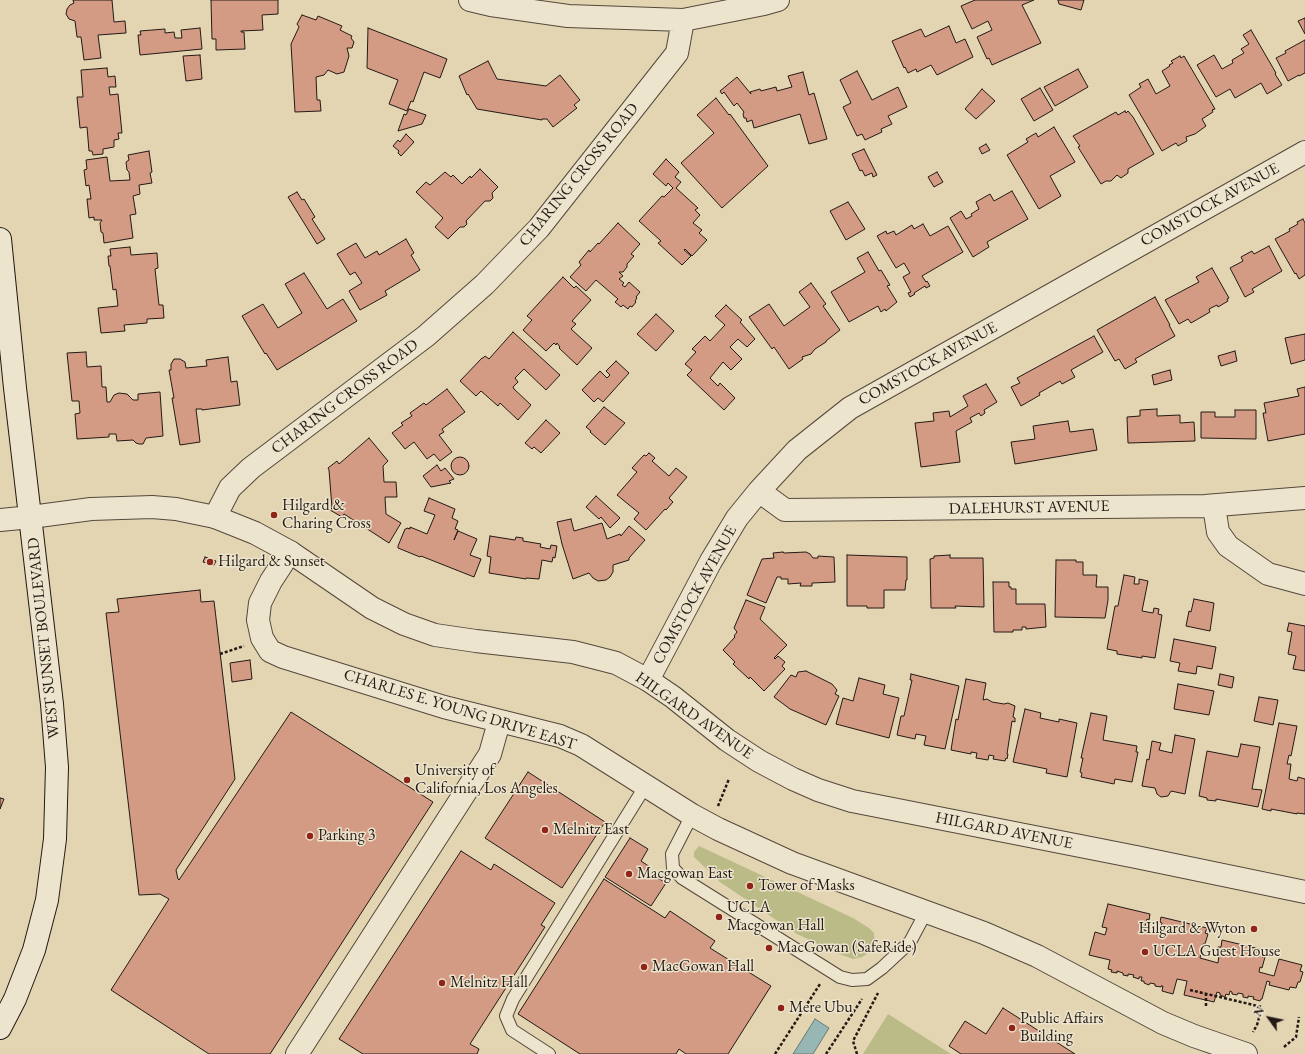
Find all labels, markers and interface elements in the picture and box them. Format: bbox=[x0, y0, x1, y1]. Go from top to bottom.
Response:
street label: CHARING CROSS ROAD bbox=[515, 99, 643, 251]
street label: COMSTOCK AVENUE bbox=[1137, 159, 1283, 251]
street label: COMSTOCK AVENUE bbox=[855, 318, 1001, 410]
street label: CHARING CROSS ROAD bbox=[268, 335, 422, 459]
place label: Hilgard & Charing Cross bbox=[282, 496, 371, 534]
street label: DALEHURST AVENUE bbox=[949, 497, 1109, 519]
marker: Hilgard & Charing Cross bbox=[269, 510, 279, 520]
street label: COMSTOCK AVENUE bbox=[649, 522, 741, 668]
street label: WEST SUNSET BOULEVARD bbox=[24, 536, 64, 740]
place label: Hilgard & Sunset bbox=[218, 552, 325, 572]
marker: Hilgard & Sunset bbox=[205, 557, 215, 567]
street label: CHARLES E. YOUNG DRIVE EAST bbox=[341, 665, 579, 755]
street label: HILGARD AVENUE bbox=[631, 668, 757, 764]
place label: University of California, Los Angeles bbox=[415, 761, 558, 799]
marker: University of California, Los Angeles bbox=[402, 775, 412, 785]
street label: HILGARD AVENUE bbox=[934, 808, 1074, 854]
place label: Melnitz East bbox=[553, 820, 629, 840]
marker: Melnitz East bbox=[540, 825, 550, 835]
place label: Parking 3 bbox=[318, 826, 375, 846]
marker: Parking 3 bbox=[305, 831, 315, 841]
place label: Macgowan East bbox=[637, 864, 733, 884]
marker: Macgowan East bbox=[624, 869, 634, 879]
place label: Tower of Masks bbox=[758, 876, 855, 896]
marker: Tower of Masks bbox=[745, 881, 755, 891]
place label: UCLA Macgowan Hall bbox=[727, 898, 824, 936]
marker: UCLA Macgowan Hall bbox=[714, 912, 724, 922]
place label: Hilgard & Wyton bbox=[1139, 919, 1246, 939]
marker: Hilgard & Wyton bbox=[1249, 924, 1259, 934]
place label: MacGowan (SafeRide) bbox=[777, 938, 917, 958]
place label: UCLA Guest House bbox=[1153, 942, 1280, 962]
marker: MacGowan (SafeRide) bbox=[764, 943, 774, 953]
marker: UCLA Guest House bbox=[1140, 947, 1150, 957]
place label: MacGowan Hall bbox=[652, 957, 754, 977]
marker: MacGowan Hall bbox=[639, 962, 649, 972]
place label: Melnitz Hall bbox=[450, 973, 528, 993]
marker: Melnitz Hall bbox=[437, 978, 447, 988]
place label: Mere Ubu bbox=[789, 998, 853, 1018]
north arrow bbox=[1249, 998, 1289, 1038]
marker: Mere Ubu bbox=[776, 1003, 786, 1013]
text: N bbox=[1251, 1004, 1267, 1019]
place label: Public Affairs Building bbox=[1020, 1009, 1103, 1047]
marker: Public Affairs Building bbox=[1007, 1023, 1017, 1033]

